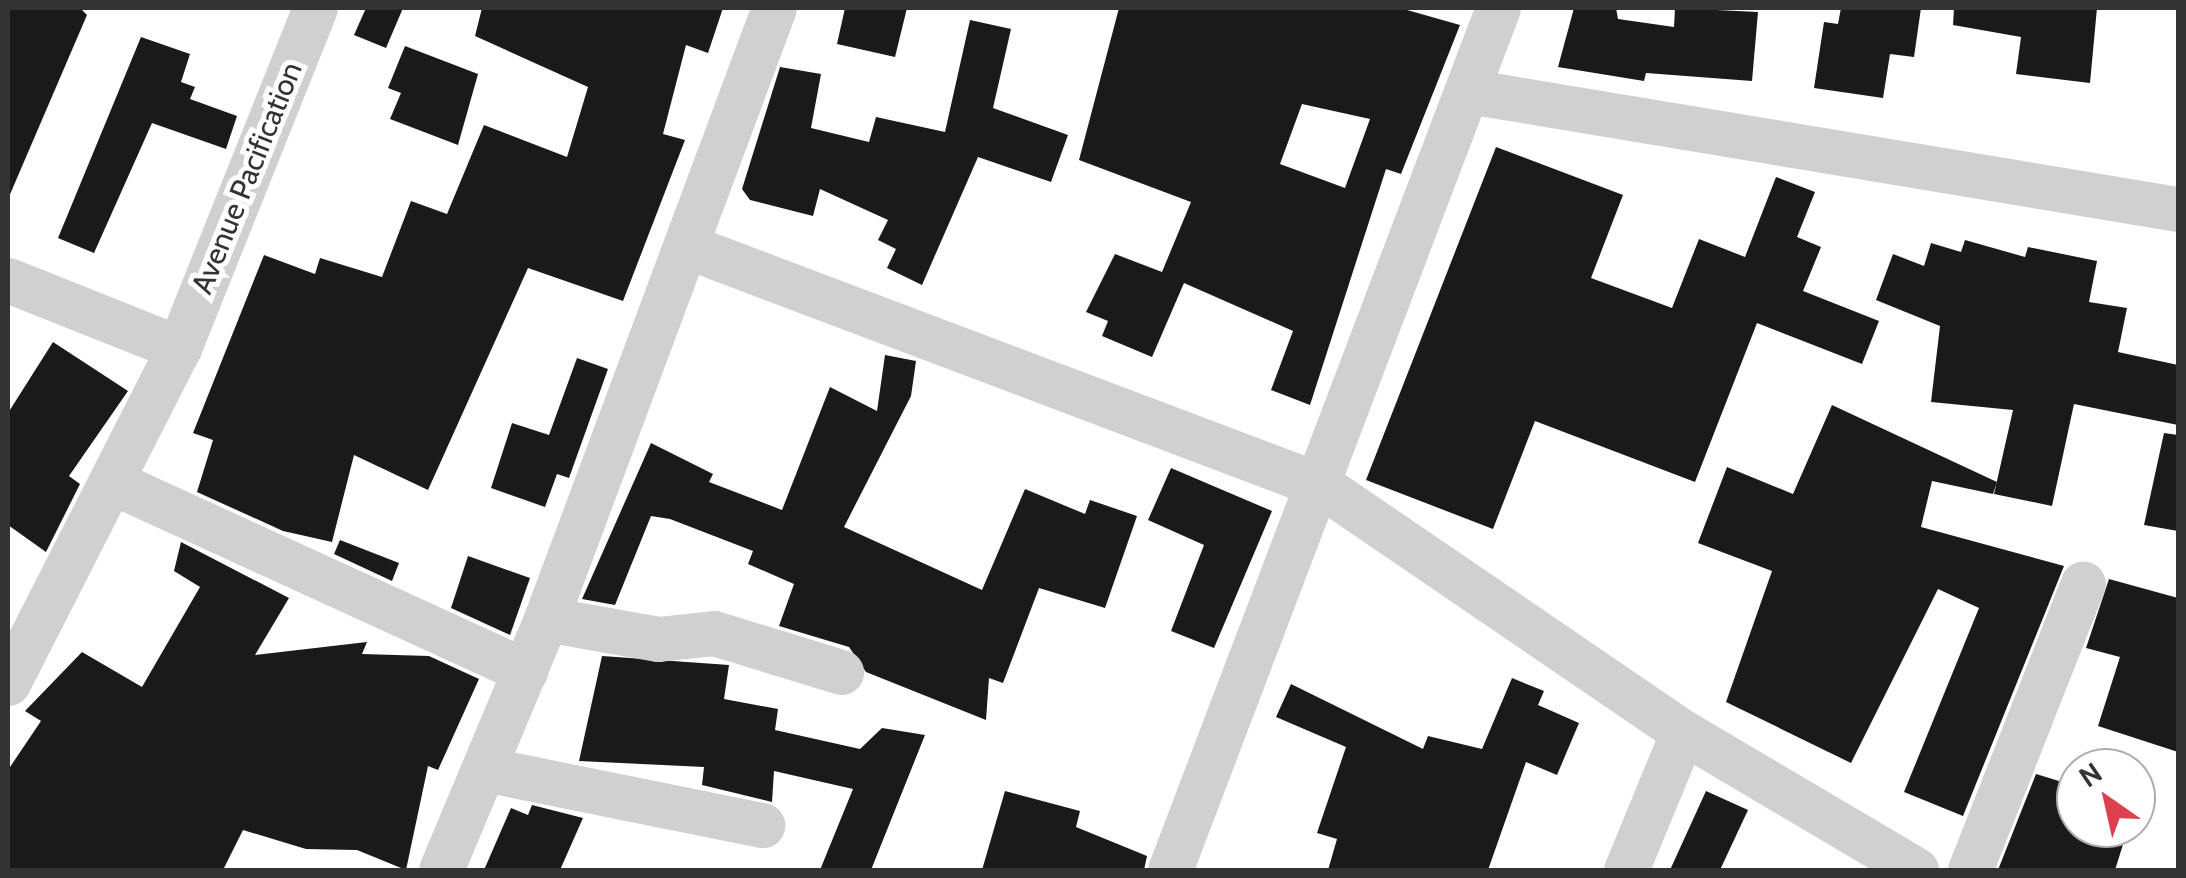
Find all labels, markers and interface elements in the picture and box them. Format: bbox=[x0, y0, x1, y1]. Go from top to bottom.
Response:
street label: Avenue Pacification bbox=[184, 57, 310, 299]
north arrow bbox=[2056, 748, 2156, 848]
text: N bbox=[2073, 755, 2108, 794]

